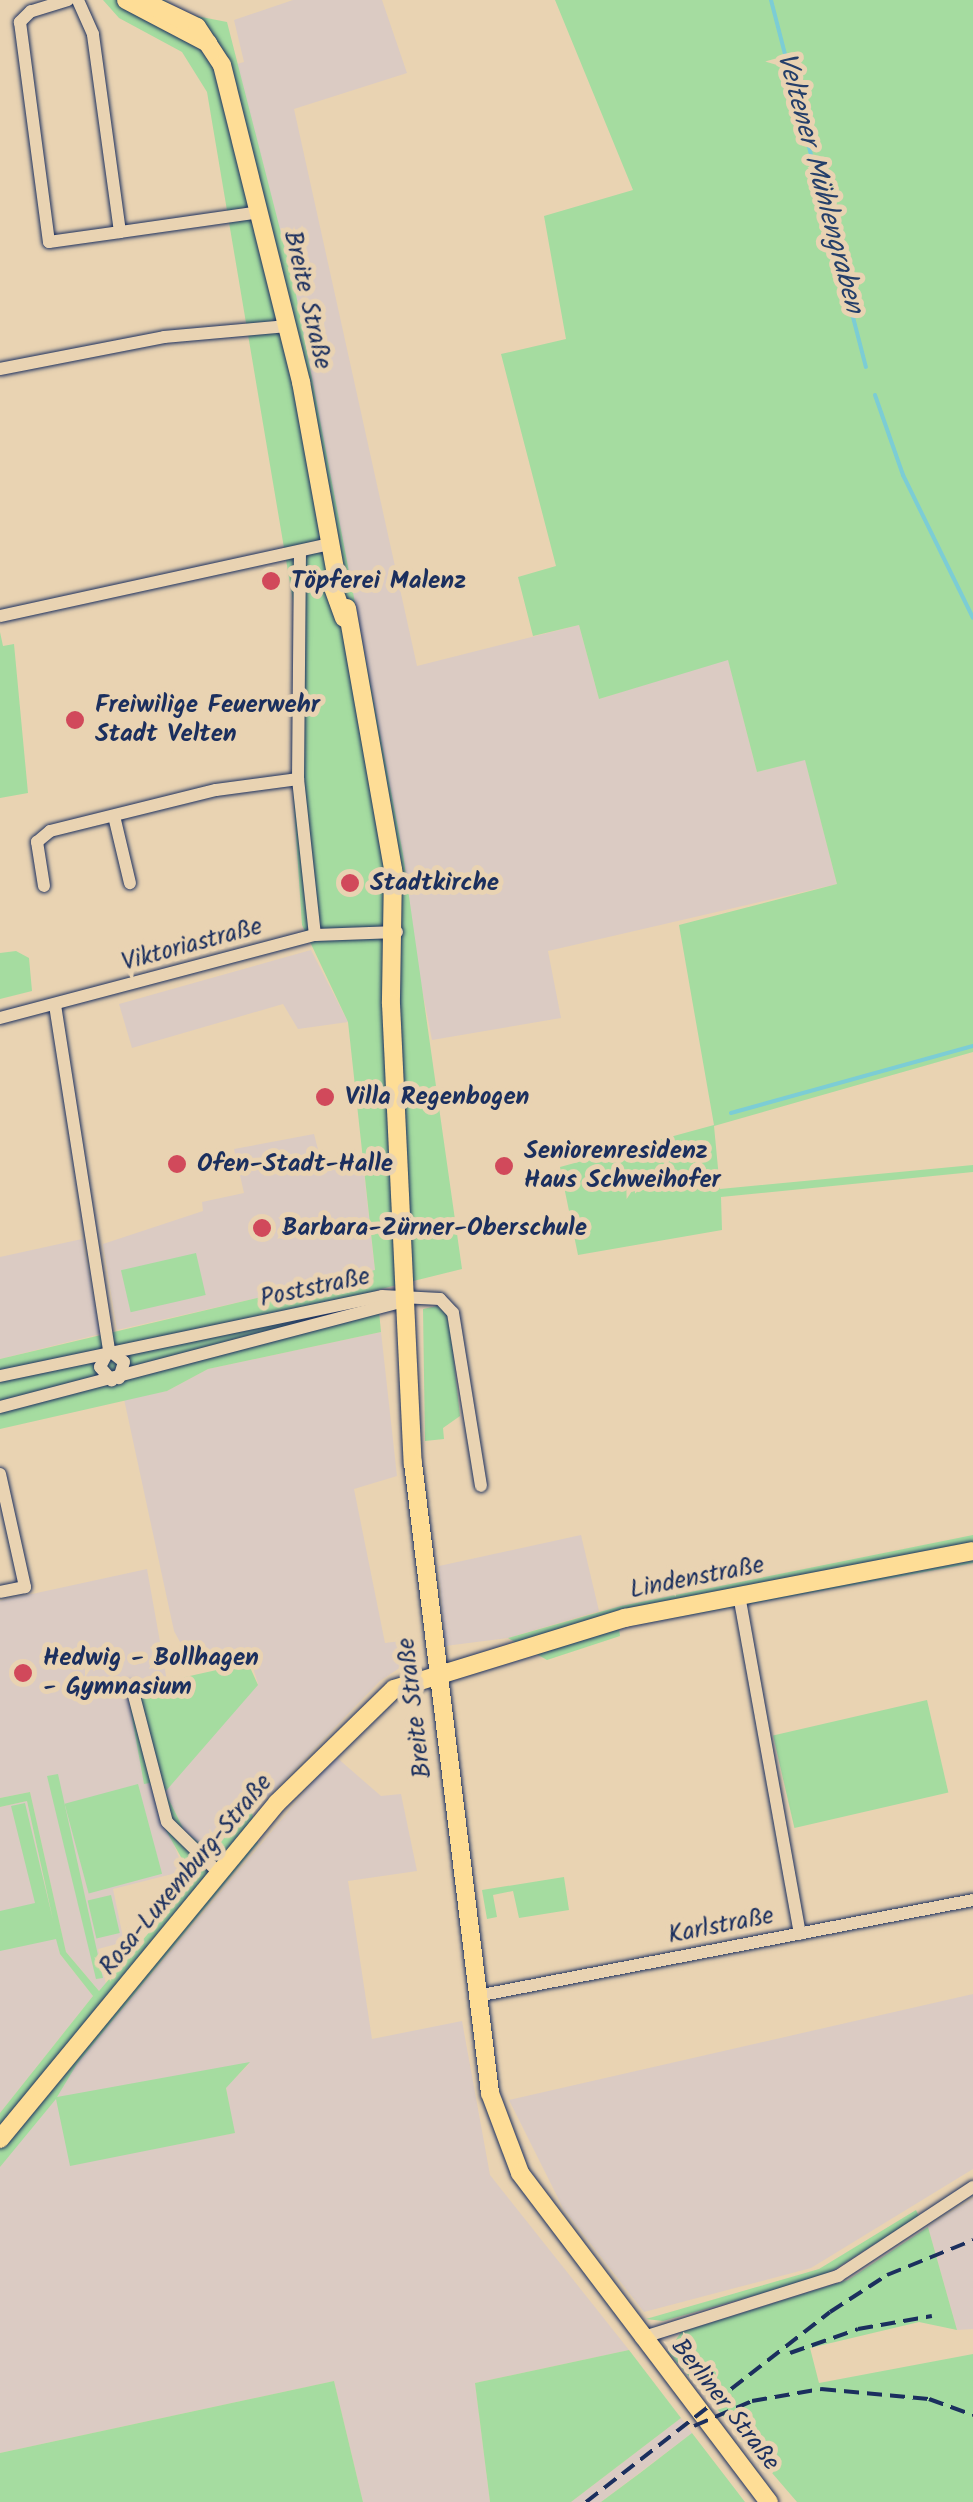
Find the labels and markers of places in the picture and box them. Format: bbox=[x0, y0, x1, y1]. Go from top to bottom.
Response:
place label: Töpferei Malenz bbox=[291, 566, 466, 596]
marker: Töpferei Malenz bbox=[260, 570, 282, 592]
place label: Freiwilige Feuerwehr Stadt Velten bbox=[95, 691, 320, 750]
marker: Freiwilige Feuerwehr Stadt Velten bbox=[64, 709, 86, 731]
place label: Stadtkirche bbox=[370, 868, 499, 898]
marker: Stadtkirche bbox=[339, 872, 361, 894]
place label: Villa Regenbogen bbox=[345, 1082, 529, 1112]
marker: Villa Regenbogen bbox=[314, 1086, 336, 1108]
place label: Seniorenresidenz Haus Schweihofer bbox=[524, 1137, 721, 1196]
place label: Ofen-Stadt-Halle bbox=[197, 1149, 393, 1179]
marker: Ofen-Stadt-Halle bbox=[166, 1153, 188, 1175]
marker: Seniorenresidenz Haus Schweihofer bbox=[493, 1155, 515, 1177]
place label: Barbara-Zürner-Oberschule bbox=[282, 1213, 587, 1243]
marker: Barbara-Zürner-Oberschule bbox=[251, 1217, 273, 1239]
place label: Hedwig - Bollhagen - Gymnasium bbox=[43, 1644, 259, 1703]
marker: Hedwig - Bollhagen - Gymnasium bbox=[12, 1662, 34, 1684]

